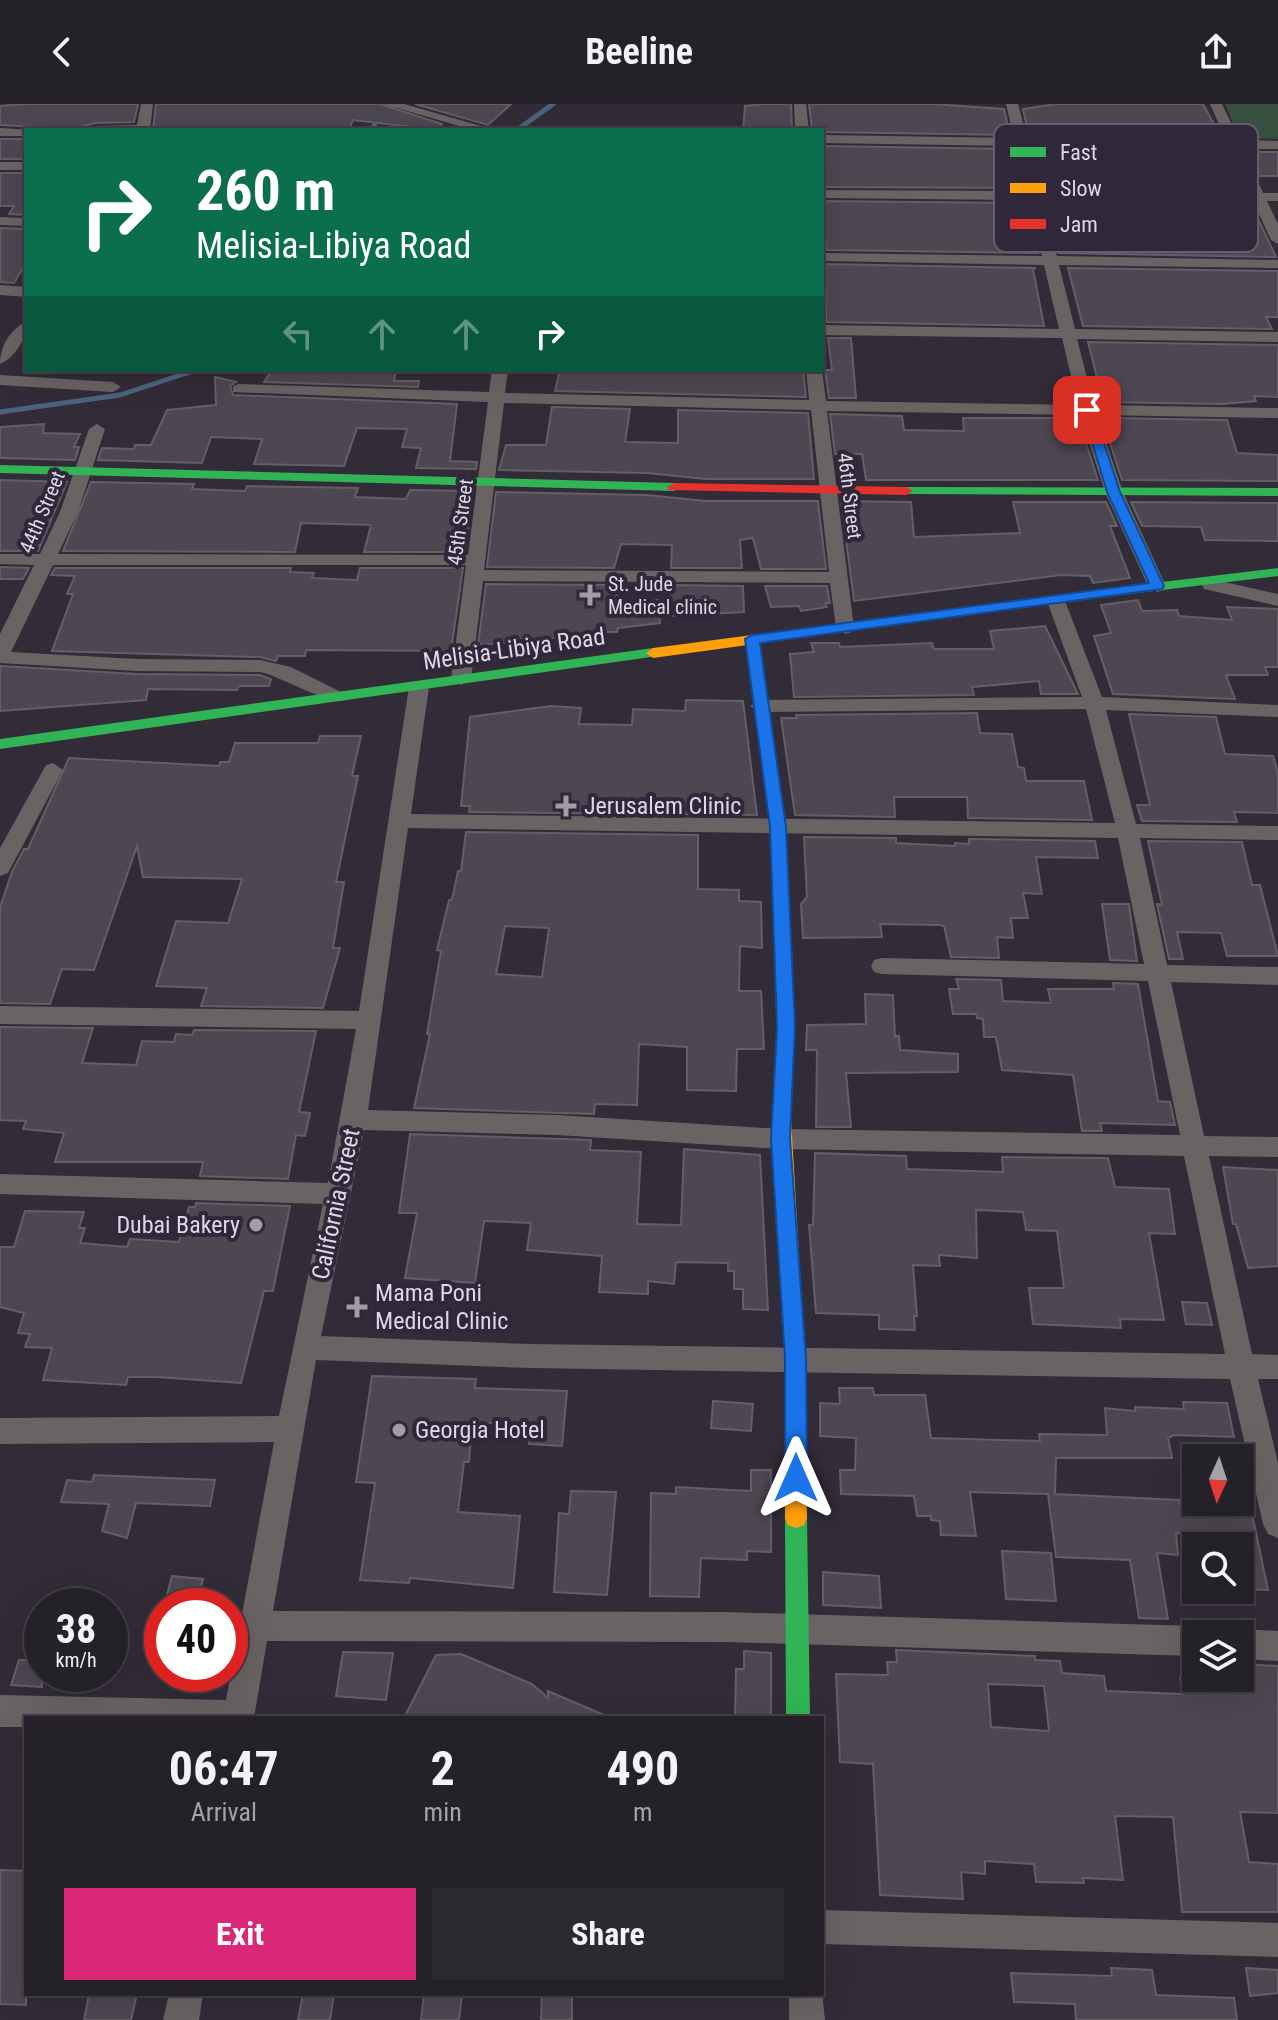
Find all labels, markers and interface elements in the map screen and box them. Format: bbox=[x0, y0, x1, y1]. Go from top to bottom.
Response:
icon: back bbox=[40, 30, 84, 74]
icon: share bbox=[1194, 30, 1238, 74]
text: Beeline bbox=[585, 31, 693, 73]
legend bbox=[994, 124, 1258, 252]
text: Fast bbox=[1060, 140, 1097, 165]
text: 260 m bbox=[196, 158, 335, 224]
icon: right bbox=[64, 160, 168, 264]
text: Slow bbox=[1060, 176, 1102, 201]
text: Jam bbox=[1060, 212, 1098, 237]
text: Melisia-Libiya Road bbox=[196, 225, 471, 267]
icon: left bbox=[276, 312, 320, 356]
icon: ahead bbox=[360, 312, 404, 356]
icon: ahead bbox=[444, 312, 488, 356]
icon: right bbox=[528, 312, 572, 356]
pin bbox=[1053, 376, 1121, 444]
icon: arrive bbox=[1065, 388, 1109, 432]
street label: 46th Street bbox=[833, 451, 867, 541]
street label: 44th Street bbox=[14, 467, 70, 557]
street label: 45th Street bbox=[442, 477, 478, 567]
place label: St. Jude Medical clinic bbox=[608, 572, 717, 619]
marker: St. Jude Medical clinic bbox=[579, 584, 601, 606]
street label: Melisia-Libiya Road bbox=[421, 622, 607, 676]
place label: Jerusalem Clinic bbox=[584, 792, 741, 820]
marker: Jerusalem Clinic bbox=[555, 795, 577, 817]
street label: California Street bbox=[306, 1126, 366, 1282]
place label: Dubai Bakery bbox=[116, 1211, 240, 1239]
marker: Dubai Bakery bbox=[247, 1216, 265, 1234]
place label: Mama Poni Medical Clinic bbox=[375, 1279, 508, 1335]
marker: Mama Poni Medical Clinic bbox=[346, 1296, 368, 1318]
place label: Georgia Hotel bbox=[415, 1416, 545, 1444]
marker: Georgia Hotel bbox=[390, 1421, 408, 1439]
position arrow bbox=[754, 1436, 838, 1520]
north arrow bbox=[1182, 1444, 1254, 1516]
map controls bbox=[1182, 1444, 1254, 1692]
button: search bbox=[1182, 1532, 1254, 1604]
speed limit sign: 40 bbox=[144, 1588, 248, 1692]
text: 38 bbox=[56, 1606, 96, 1653]
button: layers bbox=[1182, 1620, 1254, 1692]
text: km/h bbox=[55, 1648, 97, 1672]
text: 06:47 bbox=[169, 1740, 279, 1797]
text: 2 bbox=[431, 1740, 455, 1797]
text: 490 bbox=[606, 1740, 679, 1797]
text: Arrival bbox=[191, 1797, 257, 1827]
text: min bbox=[424, 1797, 462, 1827]
text: m bbox=[633, 1797, 653, 1827]
button: Exit bbox=[64, 1888, 416, 1980]
button: Share bbox=[432, 1888, 784, 1980]

